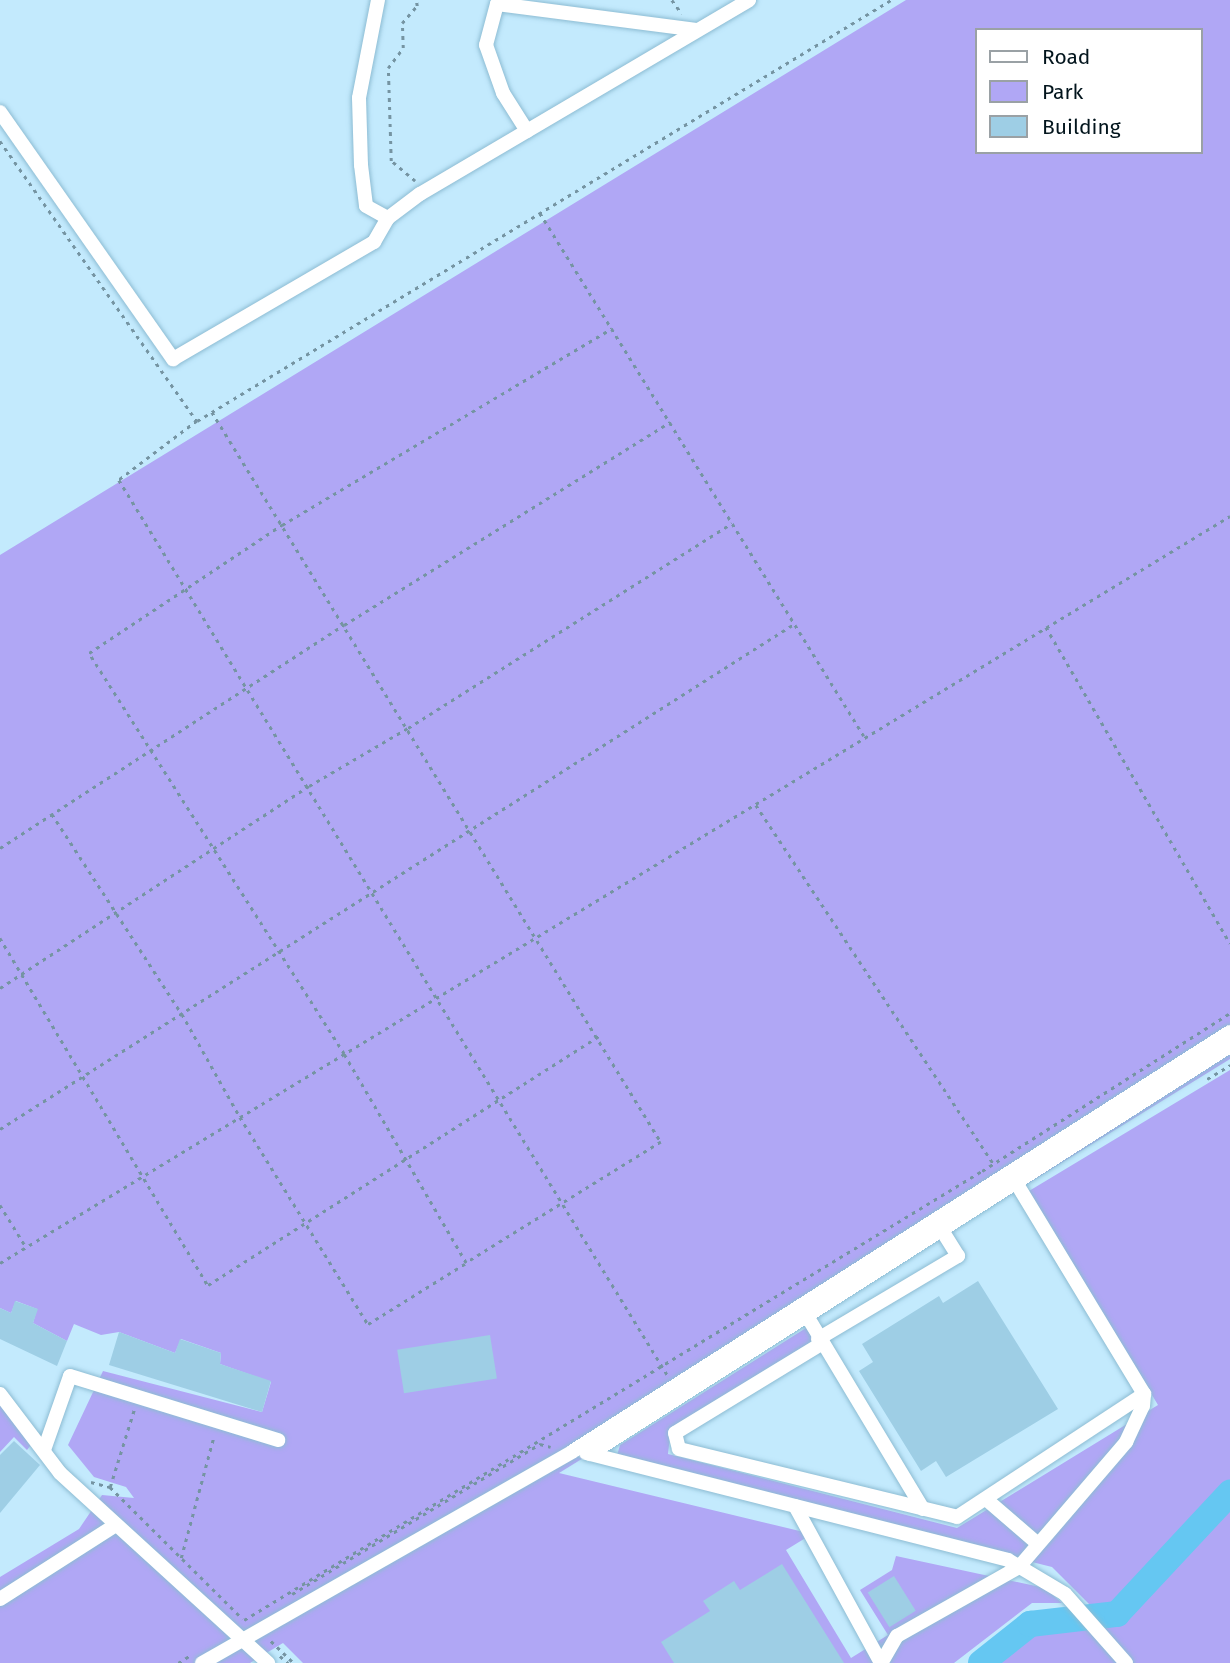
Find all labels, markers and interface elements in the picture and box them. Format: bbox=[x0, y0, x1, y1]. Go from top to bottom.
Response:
legend bbox=[974, 28, 1202, 154]
text: Road bbox=[1042, 44, 1090, 70]
text: Park bbox=[1042, 79, 1083, 105]
text: Building bbox=[1042, 114, 1121, 140]

